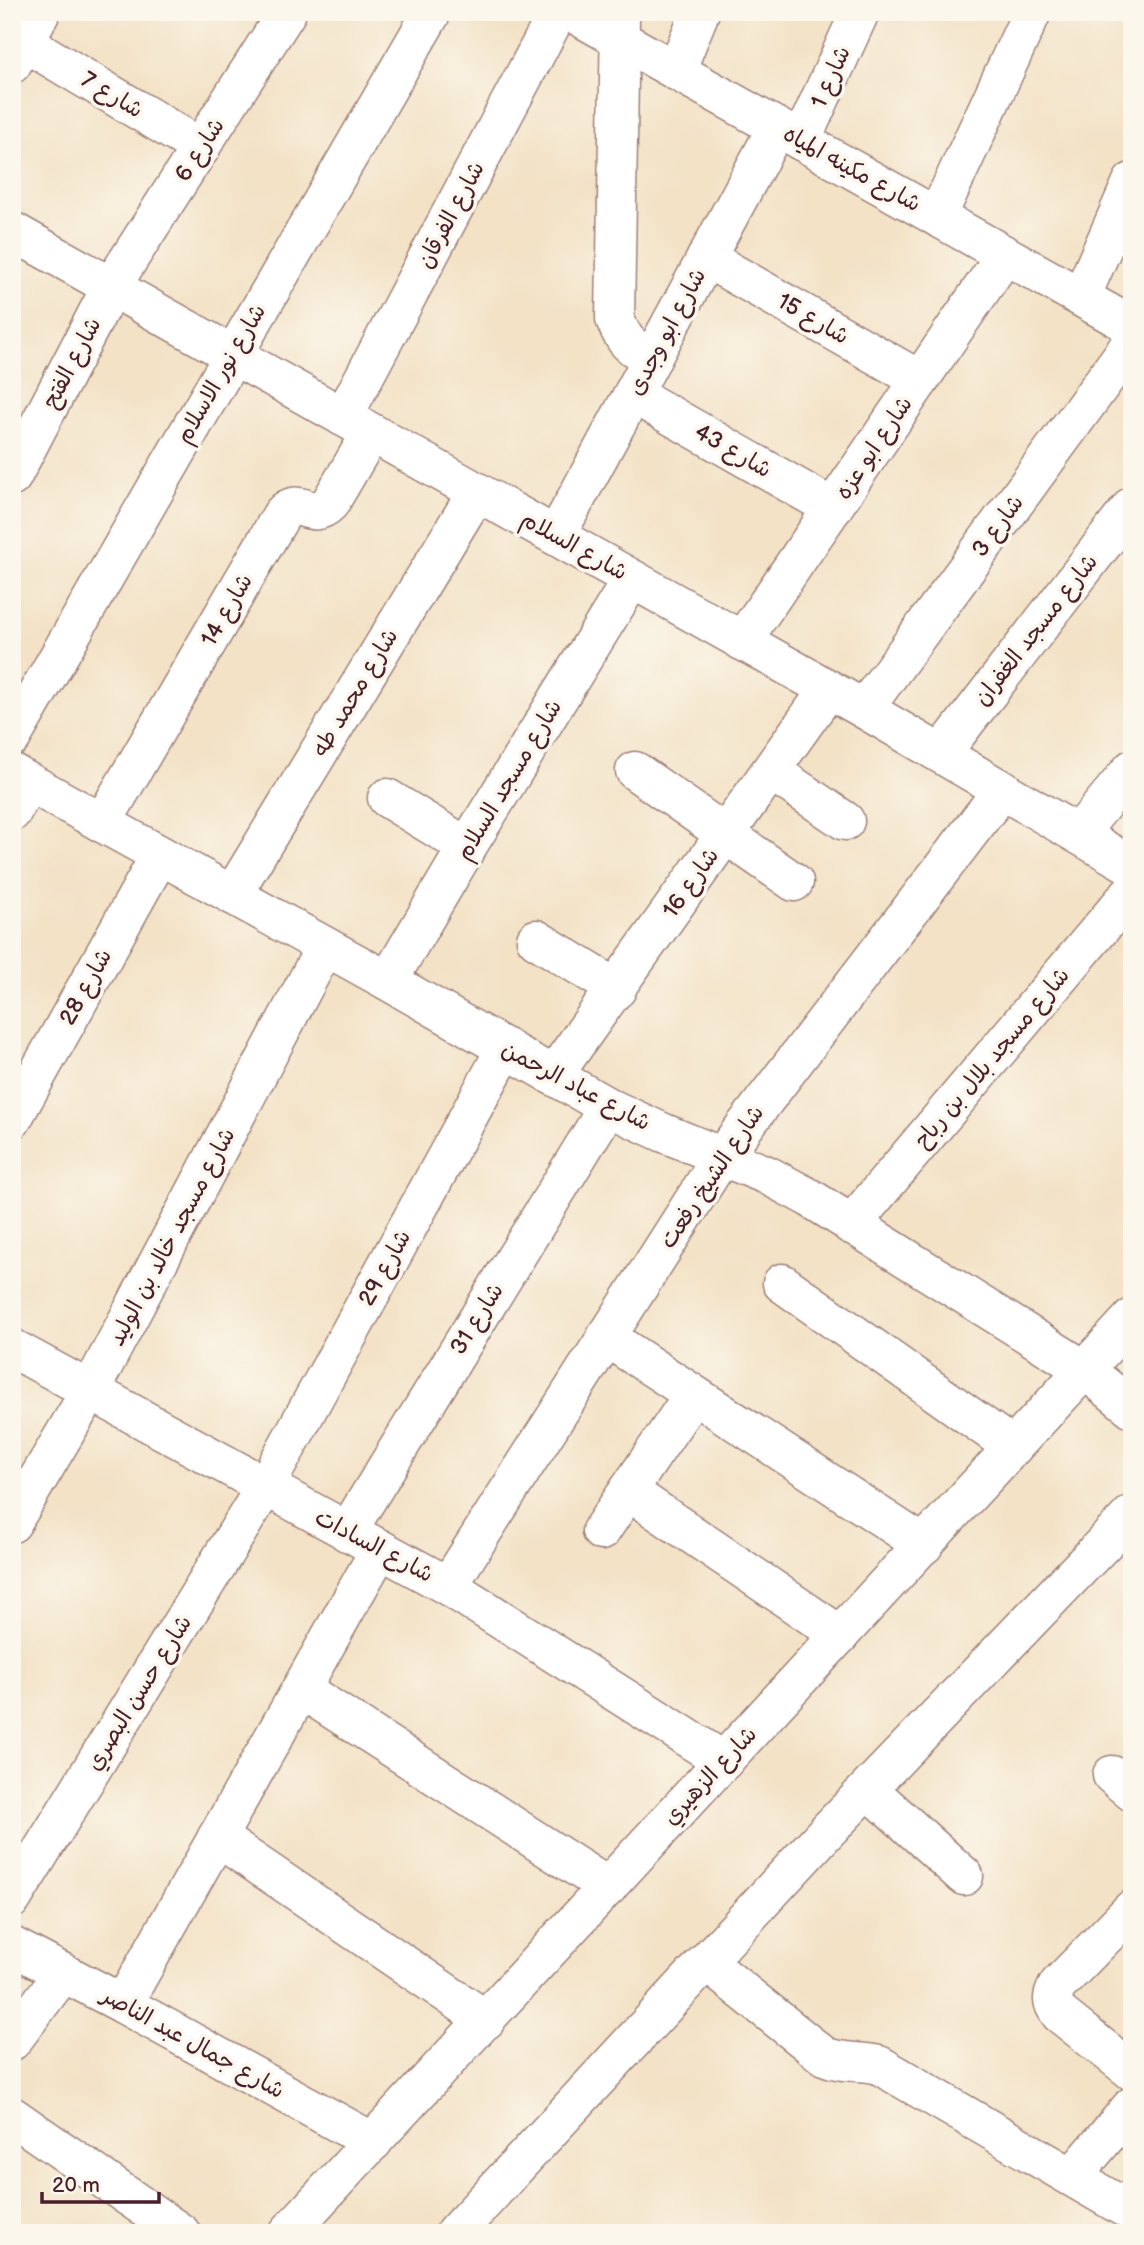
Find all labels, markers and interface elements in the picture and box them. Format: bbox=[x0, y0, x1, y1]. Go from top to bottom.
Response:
street label: شارع 1 bbox=[805, 42, 858, 113]
street label: شارع 7 bbox=[75, 66, 148, 125]
street label: شارع 6 bbox=[169, 113, 232, 188]
street label: شارع مكينه المياه bbox=[778, 120, 926, 219]
street label: شارع الفرقان bbox=[411, 157, 492, 274]
street label: شارع ابو وجدى bbox=[622, 264, 713, 401]
street label: شارع 15 bbox=[772, 287, 854, 352]
street label: شارع نور الاسلام bbox=[170, 299, 275, 450]
street label: شارع الفتح bbox=[36, 313, 109, 414]
street label: شارع ابو عزه bbox=[829, 391, 920, 506]
street label: شارع 43 bbox=[689, 418, 776, 485]
street label: شارع 3 bbox=[966, 489, 1031, 563]
street label: شارع السلام bbox=[514, 505, 632, 589]
street label: شارع مسجد الغفران bbox=[968, 549, 1105, 712]
street label: شارع 14 bbox=[195, 569, 260, 652]
street label: شارع محمد طه bbox=[306, 624, 405, 763]
street label: شارع مسجد السلام bbox=[450, 694, 571, 867]
street label: شارع 16 bbox=[657, 843, 726, 924]
street label: شارع 28 bbox=[54, 944, 119, 1031]
street label: شارع مسجد بلال بن رباح bbox=[908, 962, 1077, 1155]
street label: شارع عباد الرحمن bbox=[496, 1035, 655, 1138]
street label: شارع الشيخ رفعت bbox=[654, 1100, 771, 1254]
street label: شارع مسجد خالد بن الوليد bbox=[103, 1123, 242, 1351]
street label: شارع 29 bbox=[353, 1225, 418, 1312]
street label: شارع 31 bbox=[444, 1278, 511, 1360]
street label: شارع السادات bbox=[310, 1503, 438, 1590]
street label: شارع حسن البصري bbox=[80, 1610, 200, 1777]
street label: شارع الزهيري bbox=[657, 1721, 764, 1833]
street label: شارع جمال عبد الناصر bbox=[94, 1980, 289, 2106]
scale bar bbox=[42, 2161, 159, 2205]
text: 20 m bbox=[52, 2173, 100, 2198]

